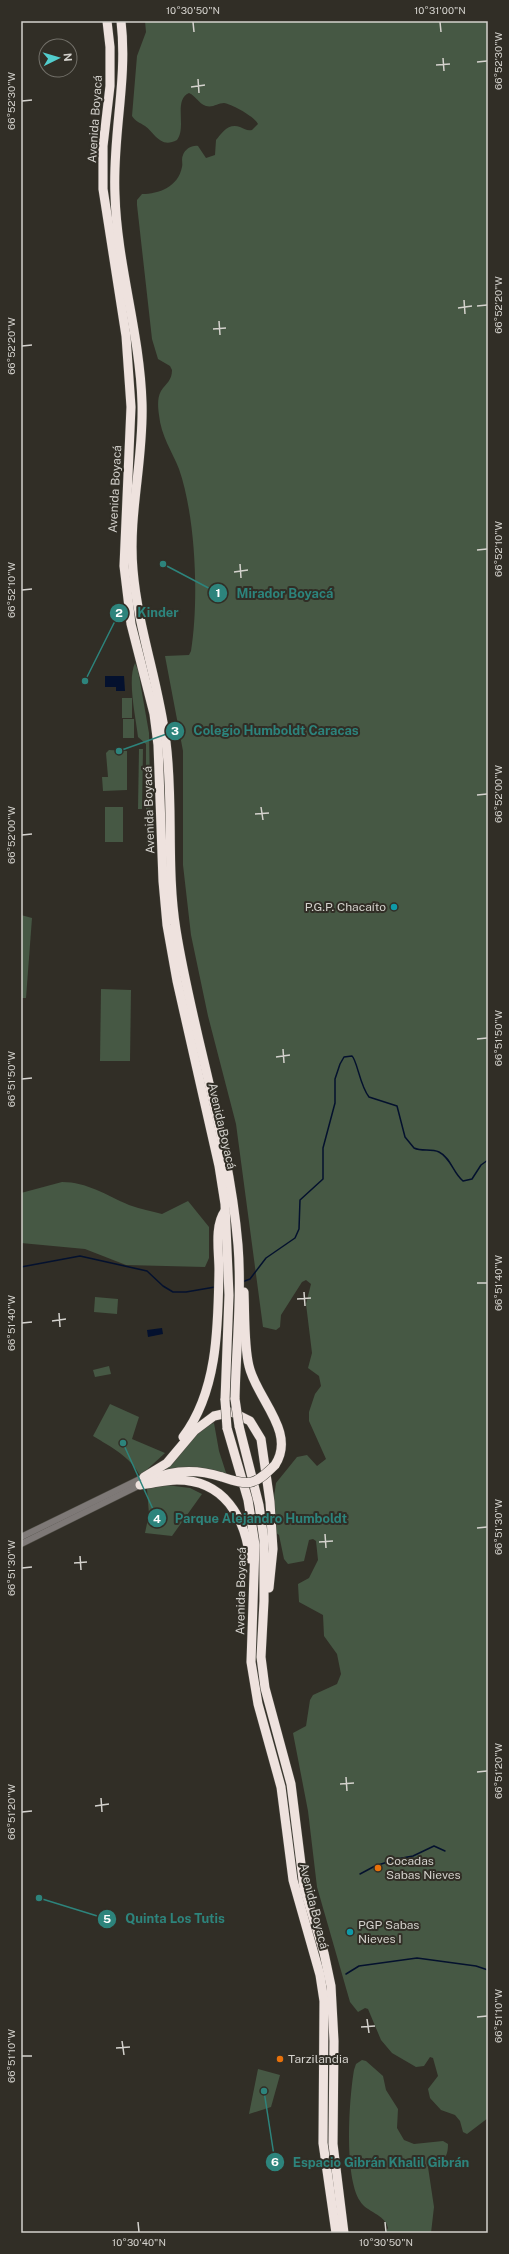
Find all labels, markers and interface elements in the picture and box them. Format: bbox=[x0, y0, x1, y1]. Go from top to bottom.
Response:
text: 10°30'50"N bbox=[166, 4, 220, 16]
text: 10°31'00"N bbox=[414, 4, 466, 16]
text: 66°52'30"W bbox=[492, 32, 504, 90]
north arrow bbox=[38, 38, 78, 78]
text: N bbox=[62, 52, 74, 62]
text: 66°52'30"W bbox=[5, 72, 17, 130]
street label: Avenida Boyacá bbox=[85, 75, 105, 163]
text: 66°52'20"W bbox=[492, 276, 504, 334]
text: 66°52'20"W bbox=[5, 317, 17, 375]
street label: Avenida Boyacá bbox=[106, 445, 124, 533]
text: 66°52'10"W bbox=[492, 521, 504, 577]
text: 66°52'10"W bbox=[5, 562, 17, 618]
callout: Mirador Boyacá bbox=[208, 580, 341, 605]
text: 1 bbox=[215, 586, 221, 600]
text: Mirador Boyacá bbox=[237, 586, 333, 601]
callout: Kinder bbox=[109, 600, 186, 625]
text: Kinder bbox=[137, 605, 179, 620]
text: 2 bbox=[115, 606, 123, 620]
callout: Colegio Humboldt Caracas bbox=[165, 718, 367, 743]
text: Colegio Humboldt Caracas bbox=[193, 723, 359, 738]
text: 3 bbox=[171, 724, 179, 738]
text: 66°52'00"W bbox=[492, 765, 504, 823]
street label: Avenida Boyacá bbox=[140, 766, 158, 854]
text: 66°52'00"W bbox=[5, 806, 17, 864]
place label: P.G.P. Chacaíto bbox=[305, 900, 386, 914]
marker: P.G.P. Chacaíto bbox=[389, 902, 399, 912]
text: 66°51'50"W bbox=[492, 1009, 504, 1066]
text: 66°51'50"W bbox=[5, 1050, 17, 1107]
street label: Avenida Boyacá bbox=[205, 1082, 239, 1170]
text: 66°51'40"W bbox=[492, 1254, 504, 1311]
text: 66°51'40"W bbox=[5, 1294, 17, 1351]
text: 66°51'30"W bbox=[492, 1498, 504, 1555]
callout: Parque Alejandro Humboldt bbox=[147, 1506, 355, 1531]
text: Parque Alejandro Humboldt bbox=[175, 1511, 347, 1526]
text: 4 bbox=[153, 1512, 161, 1526]
text: 66°51'30"W bbox=[5, 1539, 17, 1596]
street label: Avenida Boyacá bbox=[233, 1547, 249, 1635]
text: 66°51'20"W bbox=[492, 1743, 504, 1799]
text: 66°51'20"W bbox=[5, 1784, 17, 1840]
place label: Cocadas Sabas Nieves bbox=[386, 1854, 461, 1882]
street label: Avenida Boyacá bbox=[297, 1862, 331, 1950]
marker: Cocadas Sabas Nieves bbox=[373, 1863, 383, 1873]
callout: Quinta Los Tutis bbox=[97, 1906, 233, 1931]
text: Quinta Los Tutis bbox=[125, 1911, 225, 1926]
text: 5 bbox=[103, 1912, 111, 1926]
place label: PGP Sabas Nieves I bbox=[358, 1918, 419, 1946]
marker: PGP Sabas Nieves I bbox=[345, 1927, 355, 1937]
text: 66°51'10"W bbox=[492, 1989, 504, 2043]
text: 66°51'10"W bbox=[5, 2029, 17, 2083]
place label: Tarzilandia bbox=[288, 2052, 349, 2066]
marker: Tarzilandia bbox=[275, 2054, 285, 2064]
callout: Espacio Gibrán Khalil Gibrán bbox=[265, 2150, 477, 2175]
text: 6 bbox=[271, 2155, 279, 2169]
text: Espacio Gibrán Khalil Gibrán bbox=[293, 2155, 469, 2170]
text: 10°30'40"N bbox=[112, 2236, 166, 2248]
text: 10°30'50"N bbox=[359, 2236, 413, 2248]

